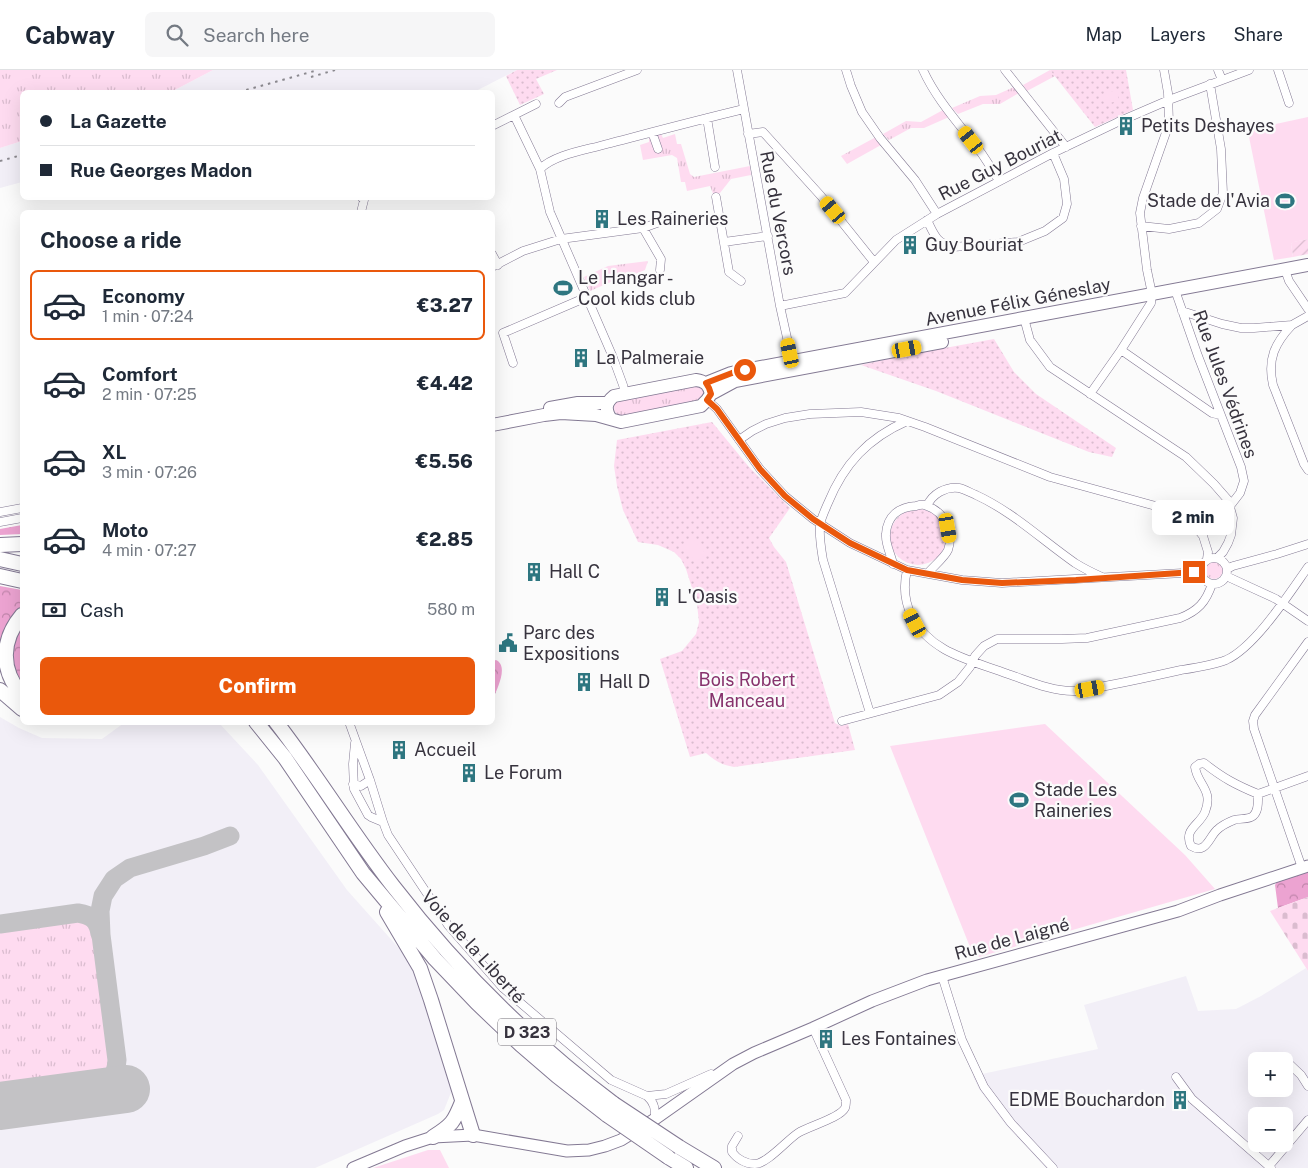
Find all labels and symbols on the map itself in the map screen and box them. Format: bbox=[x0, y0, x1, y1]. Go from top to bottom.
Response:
building icon: Petits Deshayes bbox=[1115, 115, 1137, 137]
place label: Petits Deshayes bbox=[1141, 115, 1274, 136]
street label: Rue Guy Bouriat bbox=[935, 124, 1065, 205]
car bbox=[955, 124, 986, 156]
street label: Rue du Vercors bbox=[756, 149, 801, 277]
place label: Stade de l'Avia bbox=[1147, 190, 1270, 211]
sports icon: Stade de l'Avia bbox=[1274, 190, 1296, 212]
car bbox=[817, 194, 848, 226]
building icon: Les Raineries bbox=[591, 208, 613, 230]
place label: Les Raineries bbox=[617, 208, 728, 229]
building icon: Guy Bouriat bbox=[899, 234, 921, 256]
place label: Guy Bouriat bbox=[925, 234, 1024, 255]
place label: Le Hangar - Cool kids club bbox=[578, 267, 695, 309]
street label: Avenue Félix Géneslay bbox=[923, 273, 1113, 330]
sports icon: Le Hangar - Cool kids club bbox=[552, 277, 574, 299]
street label: Rue Jules Védrines bbox=[1189, 307, 1262, 461]
car bbox=[779, 337, 800, 369]
car bbox=[890, 339, 923, 359]
building icon: La Palmeraie bbox=[570, 347, 592, 369]
place label: La Palmeraie bbox=[596, 347, 704, 368]
route start bbox=[734, 359, 756, 381]
callout: 2 min bbox=[1153, 500, 1235, 534]
car bbox=[938, 512, 957, 544]
building icon: Hall C bbox=[523, 561, 545, 583]
place label: Hall C bbox=[549, 561, 600, 582]
route end bbox=[1183, 561, 1205, 583]
building icon: L'Oasis bbox=[651, 586, 673, 608]
place label: L'Oasis bbox=[677, 586, 737, 607]
car bbox=[901, 606, 928, 640]
place label: Parc des Expositions bbox=[523, 622, 620, 664]
public building icon: Parc des Expositions bbox=[497, 632, 519, 654]
park label: Bois Robert Manceau bbox=[699, 669, 795, 711]
building icon: Hall D bbox=[573, 671, 595, 693]
place label: Hall D bbox=[599, 671, 650, 692]
car bbox=[1073, 679, 1106, 699]
building icon: Accueil bbox=[388, 739, 410, 761]
place label: Accueil bbox=[414, 739, 477, 760]
building icon: Le Forum bbox=[458, 762, 480, 784]
place label: Le Forum bbox=[484, 762, 562, 783]
place label: Stade Les Raineries bbox=[1034, 779, 1117, 821]
sports icon: Stade Les Raineries bbox=[1008, 789, 1030, 811]
street label: Voie de la Liberté bbox=[417, 886, 530, 1007]
street label: Rue de Laigné bbox=[952, 913, 1072, 964]
road number: D 323 bbox=[498, 1019, 556, 1046]
building icon: Les Fontaines bbox=[815, 1028, 837, 1050]
place label: Les Fontaines bbox=[841, 1028, 956, 1049]
place label: EDME Bouchardon bbox=[1009, 1089, 1165, 1110]
building icon: EDME Bouchardon bbox=[1169, 1089, 1191, 1111]

